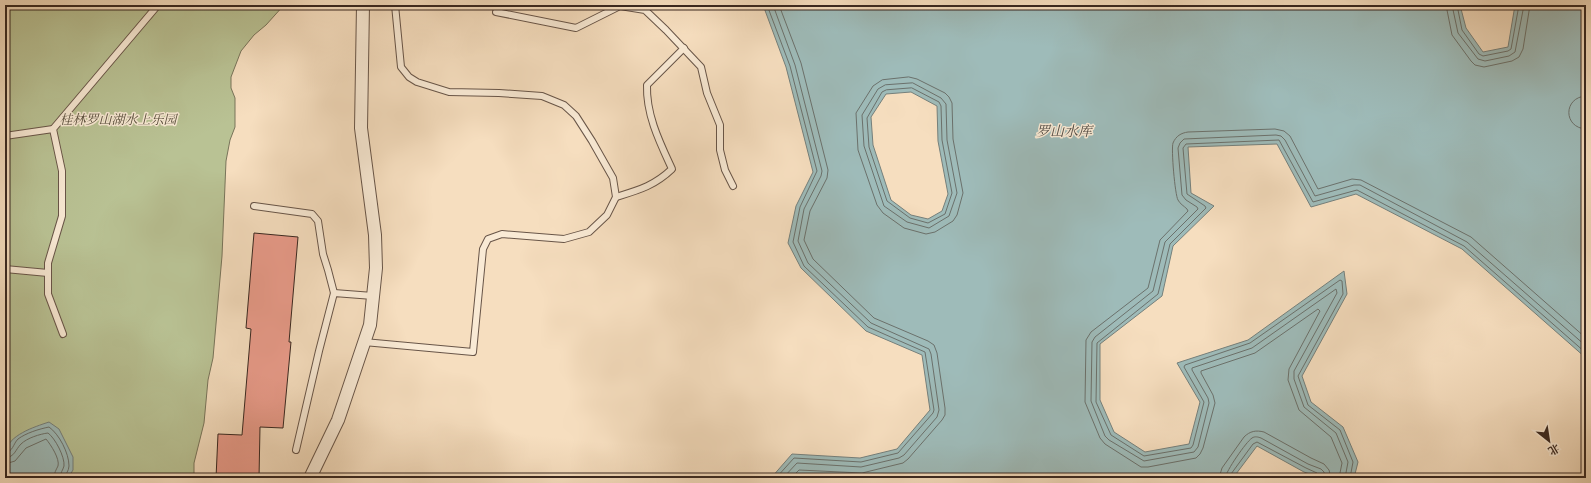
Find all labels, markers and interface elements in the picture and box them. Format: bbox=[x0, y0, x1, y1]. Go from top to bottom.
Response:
park label: 桂林罗山湖水上乐园 bbox=[59, 112, 178, 128]
water label: 罗山水库 bbox=[1036, 123, 1094, 140]
north arrow bbox=[1529, 421, 1569, 461]
text: 北 bbox=[1546, 441, 1562, 458]

